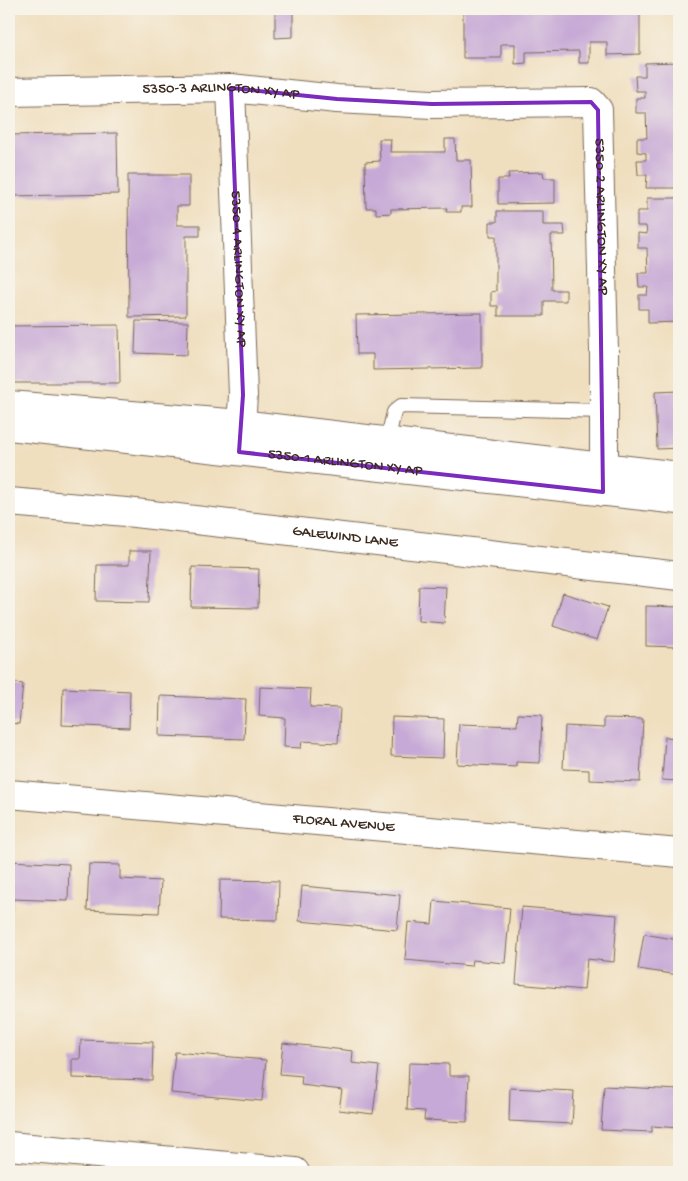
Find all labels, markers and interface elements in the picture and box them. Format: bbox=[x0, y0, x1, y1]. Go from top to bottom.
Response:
street label: 5350-3 ARLINGTON XY AP bbox=[142, 79, 301, 104]
street label: 5350-2 ARLINGTON XY AP bbox=[590, 138, 612, 296]
street label: 5350-4 ARLINGTON XY AP bbox=[226, 190, 250, 348]
street label: 5350-1 ARLINGTON XY AP bbox=[267, 446, 424, 481]
street label: GALEWIND LANE bbox=[291, 522, 400, 552]
street label: FLORAL AVENUE bbox=[291, 810, 396, 837]

